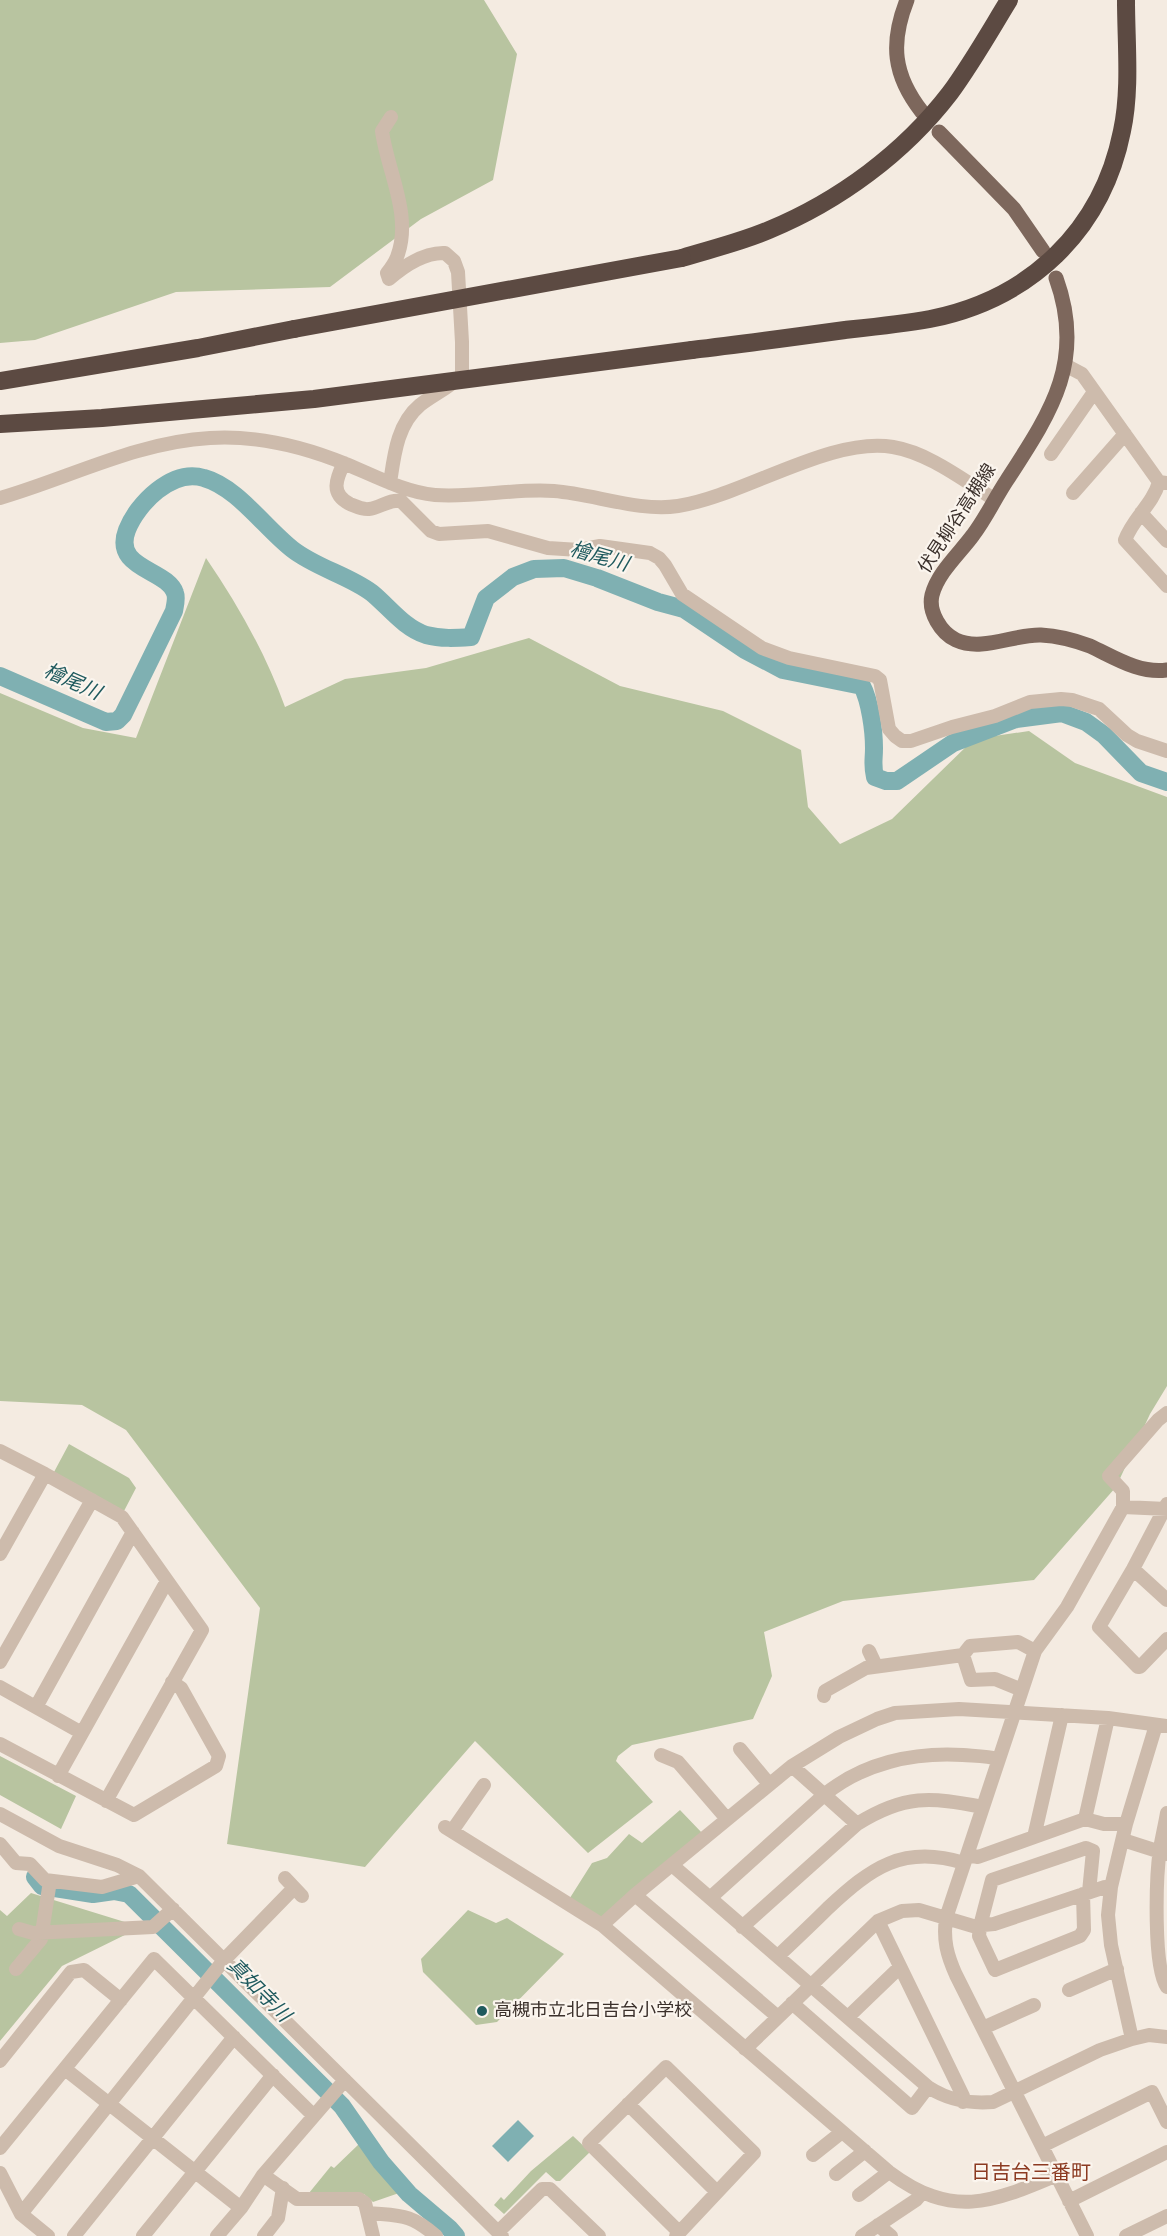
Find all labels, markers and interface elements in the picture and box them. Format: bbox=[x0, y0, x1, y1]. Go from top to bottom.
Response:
street label: 伏見柳谷高槻線 bbox=[914, 460, 1002, 578]
water label: 檜尾川 bbox=[567, 537, 633, 579]
water label: 檜尾川 bbox=[39, 659, 107, 708]
water label: 真如寺川 bbox=[221, 1954, 297, 2030]
place label: 高槻市立北日吉台小学校 bbox=[494, 2000, 692, 2023]
marker: 高槻市立北日吉台小学校 bbox=[475, 2004, 489, 2018]
district label: 日吉台三番町 bbox=[971, 2161, 1091, 2187]

